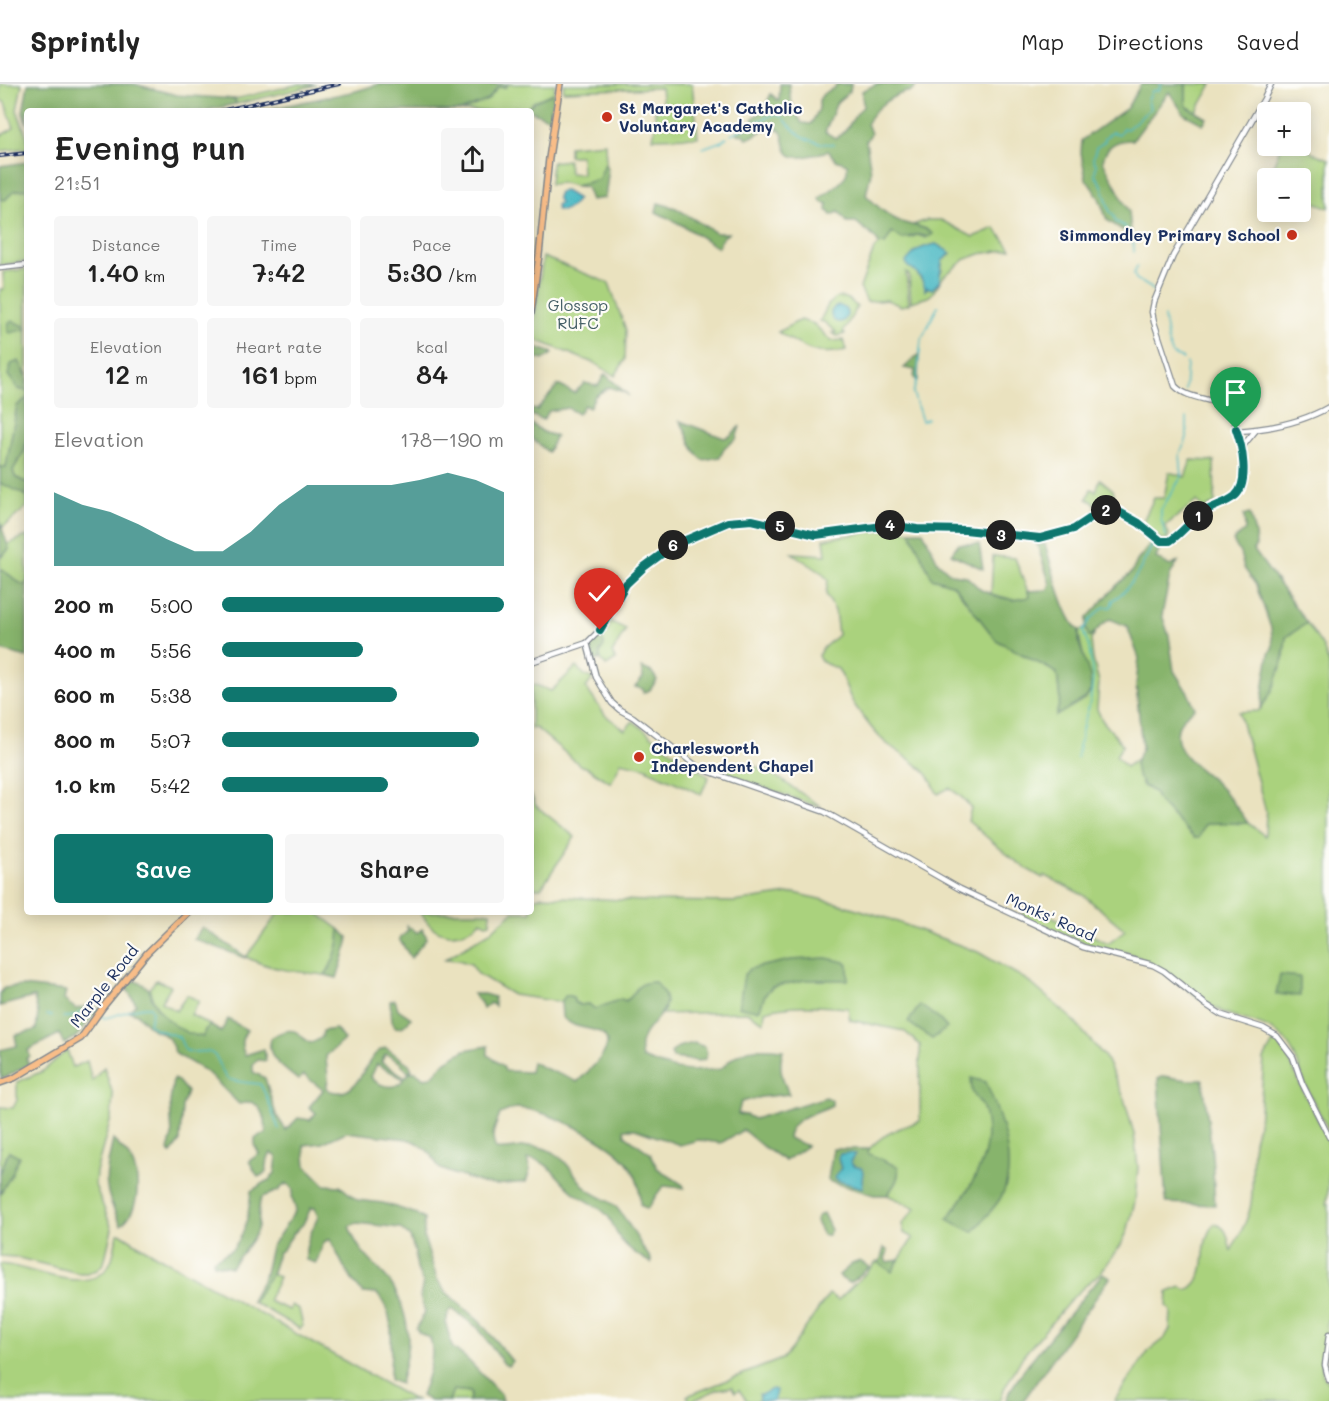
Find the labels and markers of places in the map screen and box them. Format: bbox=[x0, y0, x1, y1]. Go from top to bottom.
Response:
place label: St Margaret's Catholic Voluntary Academy bbox=[619, 97, 803, 136]
marker: St Margaret's Catholic Voluntary Academy bbox=[600, 110, 614, 124]
place label: Simmondley Primary School bbox=[1059, 224, 1280, 245]
marker: Simmondley Primary School bbox=[1285, 228, 1299, 242]
pin bbox=[1210, 367, 1261, 429]
pin: 2 bbox=[1091, 495, 1121, 525]
pin: 1 bbox=[1183, 501, 1213, 531]
pin: 4 bbox=[875, 510, 905, 540]
pin: 5 bbox=[765, 511, 795, 541]
pin: 3 bbox=[986, 520, 1016, 550]
pin: 6 bbox=[658, 530, 688, 560]
pin bbox=[574, 568, 625, 630]
place label: Charlesworth Independent Chapel bbox=[651, 737, 813, 776]
marker: Charlesworth Independent Chapel bbox=[632, 750, 646, 764]

